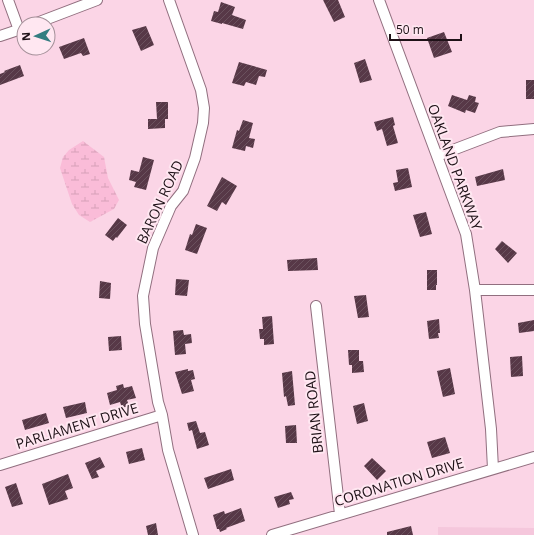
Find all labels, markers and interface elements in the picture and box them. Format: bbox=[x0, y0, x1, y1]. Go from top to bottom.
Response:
north arrow bbox=[16, 16, 56, 56]
scale bar bbox=[390, 16, 461, 42]
text: 50 m bbox=[396, 21, 424, 38]
text: N bbox=[18, 32, 33, 41]
street label: OAKLAND PARKWAY bbox=[424, 101, 487, 233]
street label: BARON ROAD bbox=[132, 157, 187, 247]
street label: BRIAN ROAD bbox=[300, 370, 327, 454]
street label: PARLIAMENT DRIVE bbox=[13, 398, 140, 453]
street label: CORONATION DRIVE bbox=[332, 453, 466, 510]

